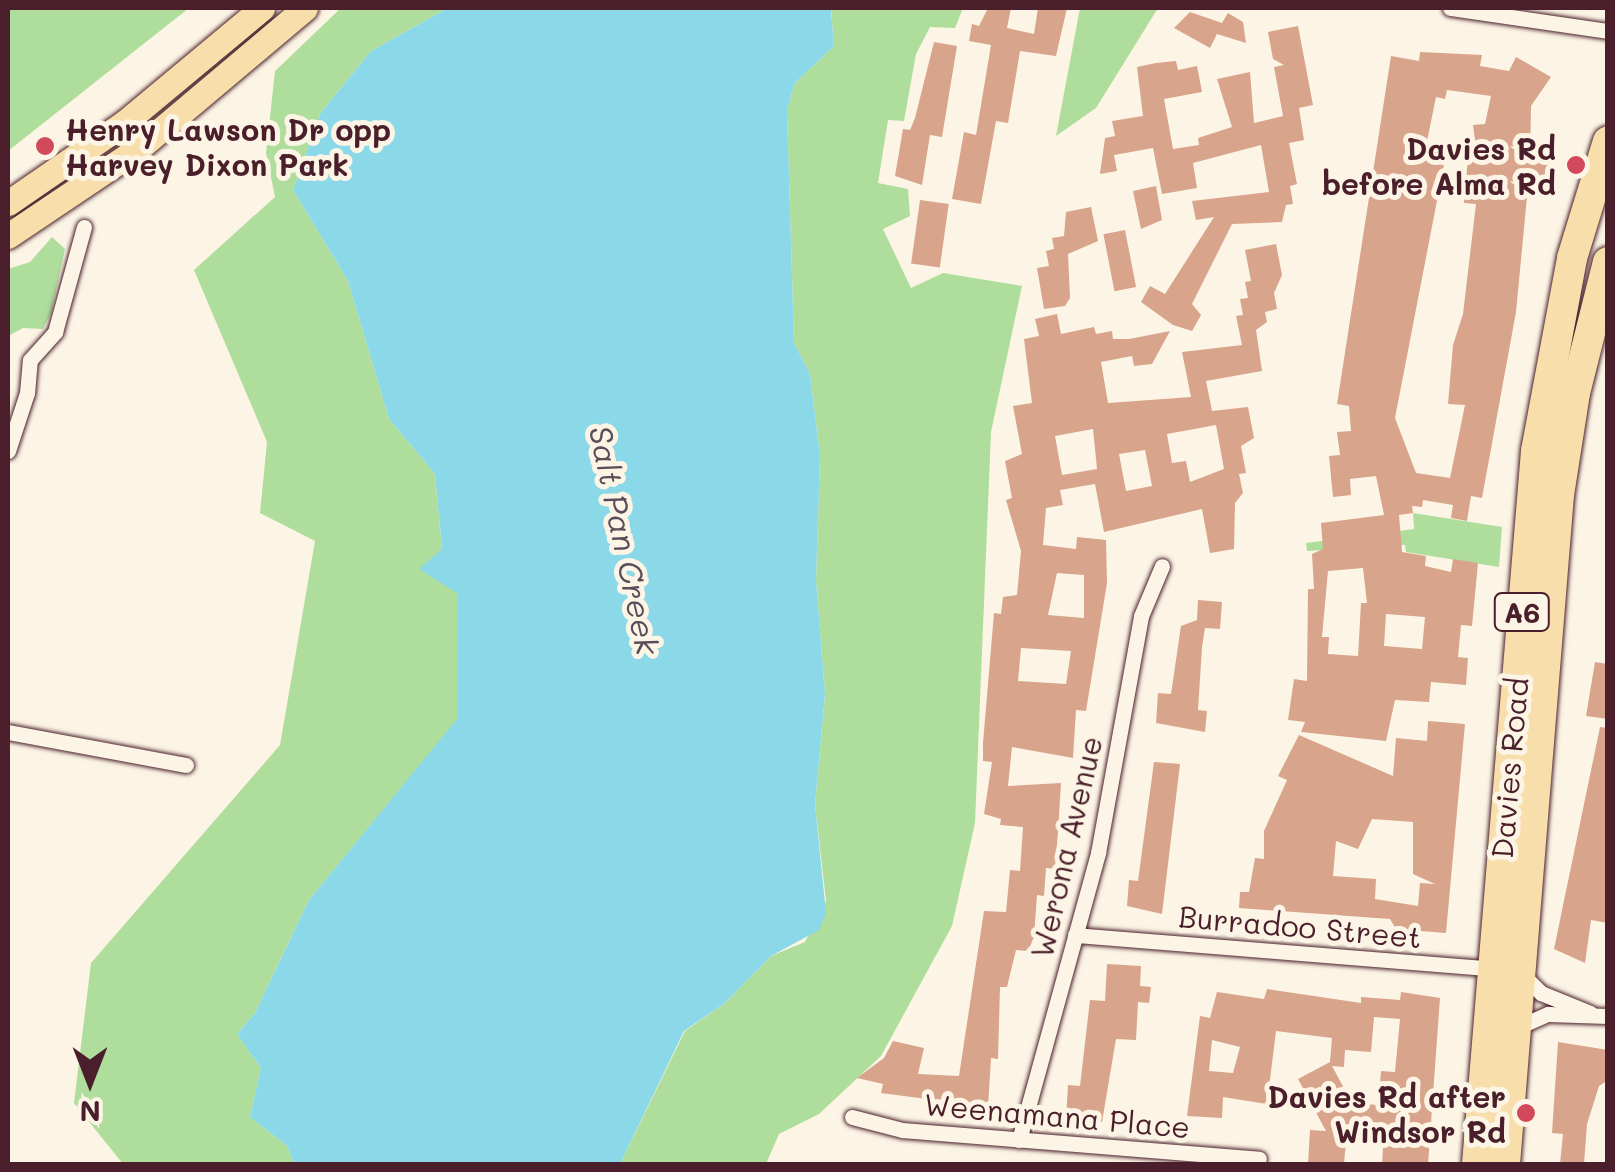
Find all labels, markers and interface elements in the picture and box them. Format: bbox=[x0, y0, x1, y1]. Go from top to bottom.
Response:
place label: Henry Lawson Dr opp Harvey Dixon Park bbox=[65, 111, 391, 182]
place label: Davies Rd before Alma Rd bbox=[1322, 130, 1556, 200]
marker: Henry Lawson Dr opp Harvey Dixon Park bbox=[34, 135, 56, 157]
marker: Davies Rd before Alma Rd bbox=[1565, 154, 1587, 176]
water label: Salt Pan Creek bbox=[582, 422, 668, 658]
road number: A6 bbox=[1492, 589, 1552, 635]
street label: Davies Road bbox=[1483, 676, 1535, 860]
street label: Werona Avenue bbox=[1023, 733, 1109, 961]
street label: Burradoo Street bbox=[1177, 897, 1423, 955]
north arrow bbox=[40, 1032, 140, 1132]
place label: Davies Rd after Windsor Rd bbox=[1267, 1078, 1506, 1148]
street label: Weenamana Place bbox=[922, 1085, 1192, 1145]
text: N bbox=[79, 1094, 101, 1130]
marker: Davies Rd after Windsor Rd bbox=[1515, 1102, 1537, 1124]

